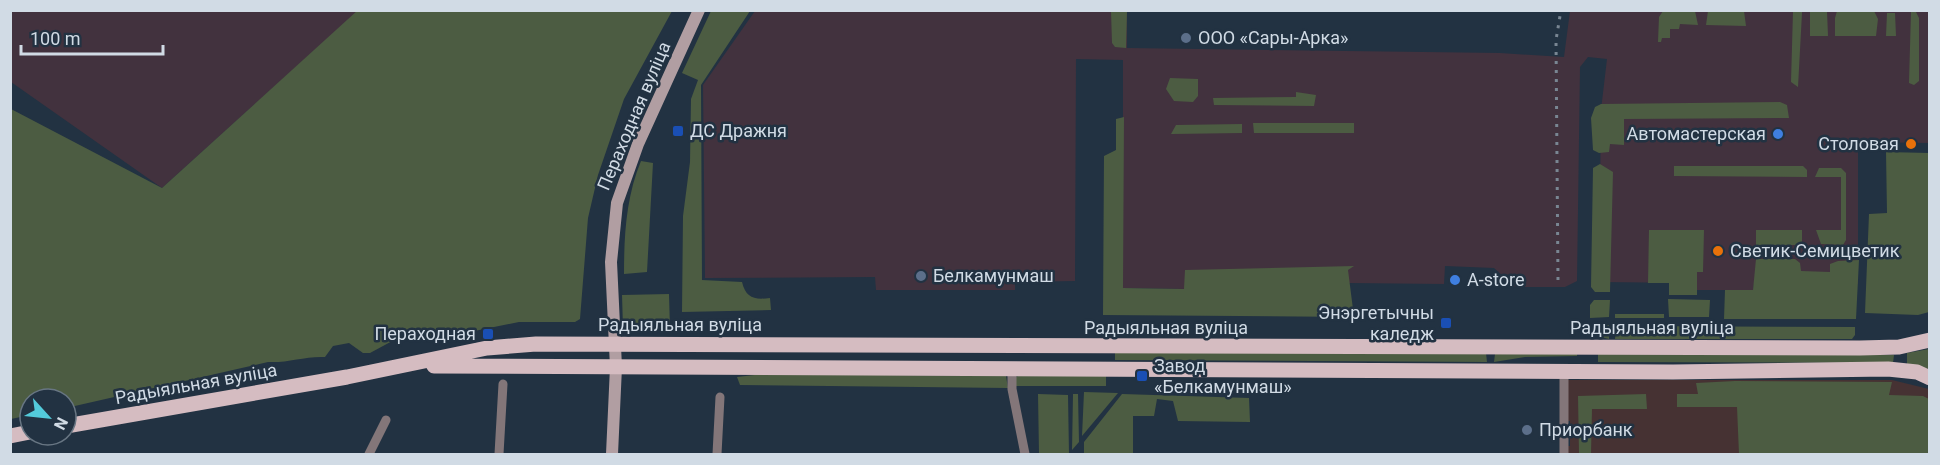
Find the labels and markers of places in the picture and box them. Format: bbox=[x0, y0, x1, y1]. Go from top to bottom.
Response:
place label: ООО «Сары-Арка» bbox=[1198, 27, 1348, 48]
marker: ООО «Сары-Арка» bbox=[1179, 31, 1193, 45]
place label: ДС Дражня bbox=[690, 120, 787, 141]
place label: Автомастерская bbox=[1627, 123, 1766, 144]
marker: ДС Дражня bbox=[671, 124, 685, 138]
marker: Автомастерская bbox=[1771, 127, 1785, 141]
place label: Столовая bbox=[1818, 133, 1899, 154]
marker: Столовая bbox=[1904, 137, 1918, 151]
place label: Светик-Семицветик bbox=[1730, 240, 1900, 261]
marker: Светик-Семицветик bbox=[1711, 244, 1725, 258]
place label: Белкамунмаш bbox=[933, 265, 1054, 286]
marker: Белкамунмаш bbox=[914, 269, 928, 283]
place label: А-store bbox=[1467, 269, 1524, 290]
marker: А-store bbox=[1448, 273, 1462, 287]
place label: Энэргетычны каледж bbox=[1318, 302, 1434, 344]
marker: Энэргетычны каледж bbox=[1439, 316, 1453, 330]
place label: Пераходная bbox=[374, 323, 476, 344]
marker: Пераходная bbox=[481, 327, 495, 341]
place label: Завод «Белкамунмаш» bbox=[1154, 355, 1292, 397]
marker: Завод «Белкамунмаш» bbox=[1135, 369, 1149, 383]
place label: Приорбанк bbox=[1539, 419, 1633, 440]
marker: Приорбанк bbox=[1520, 423, 1534, 437]

